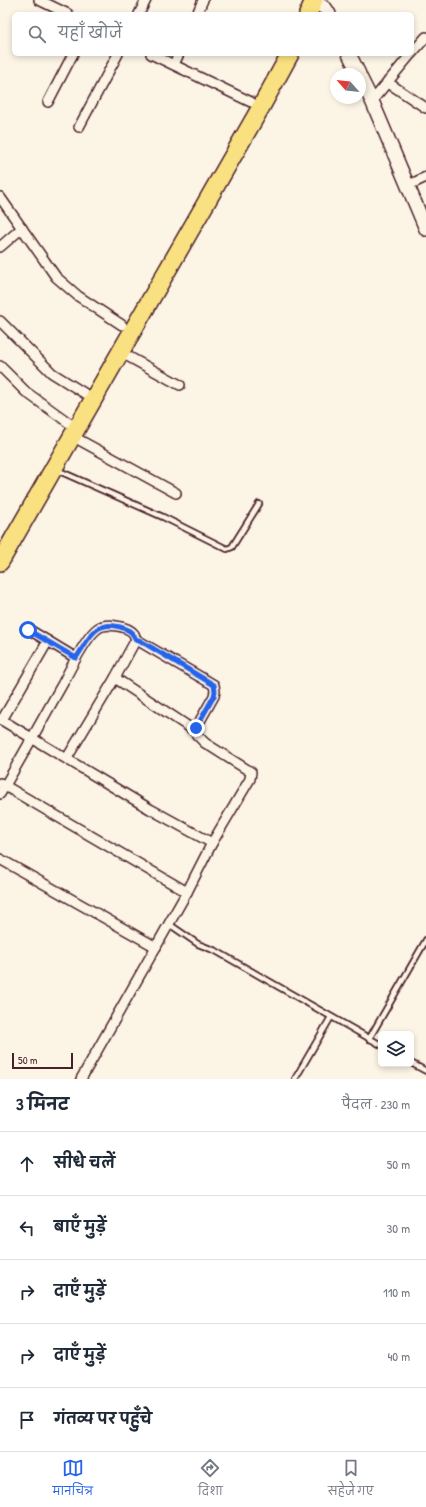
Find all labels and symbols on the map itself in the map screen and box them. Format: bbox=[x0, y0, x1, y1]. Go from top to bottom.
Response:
north arrow bbox=[330, 68, 366, 104]
route start bbox=[19, 621, 37, 639]
route end bbox=[187, 719, 205, 737]
scale bar bbox=[12, 1051, 73, 1070]

